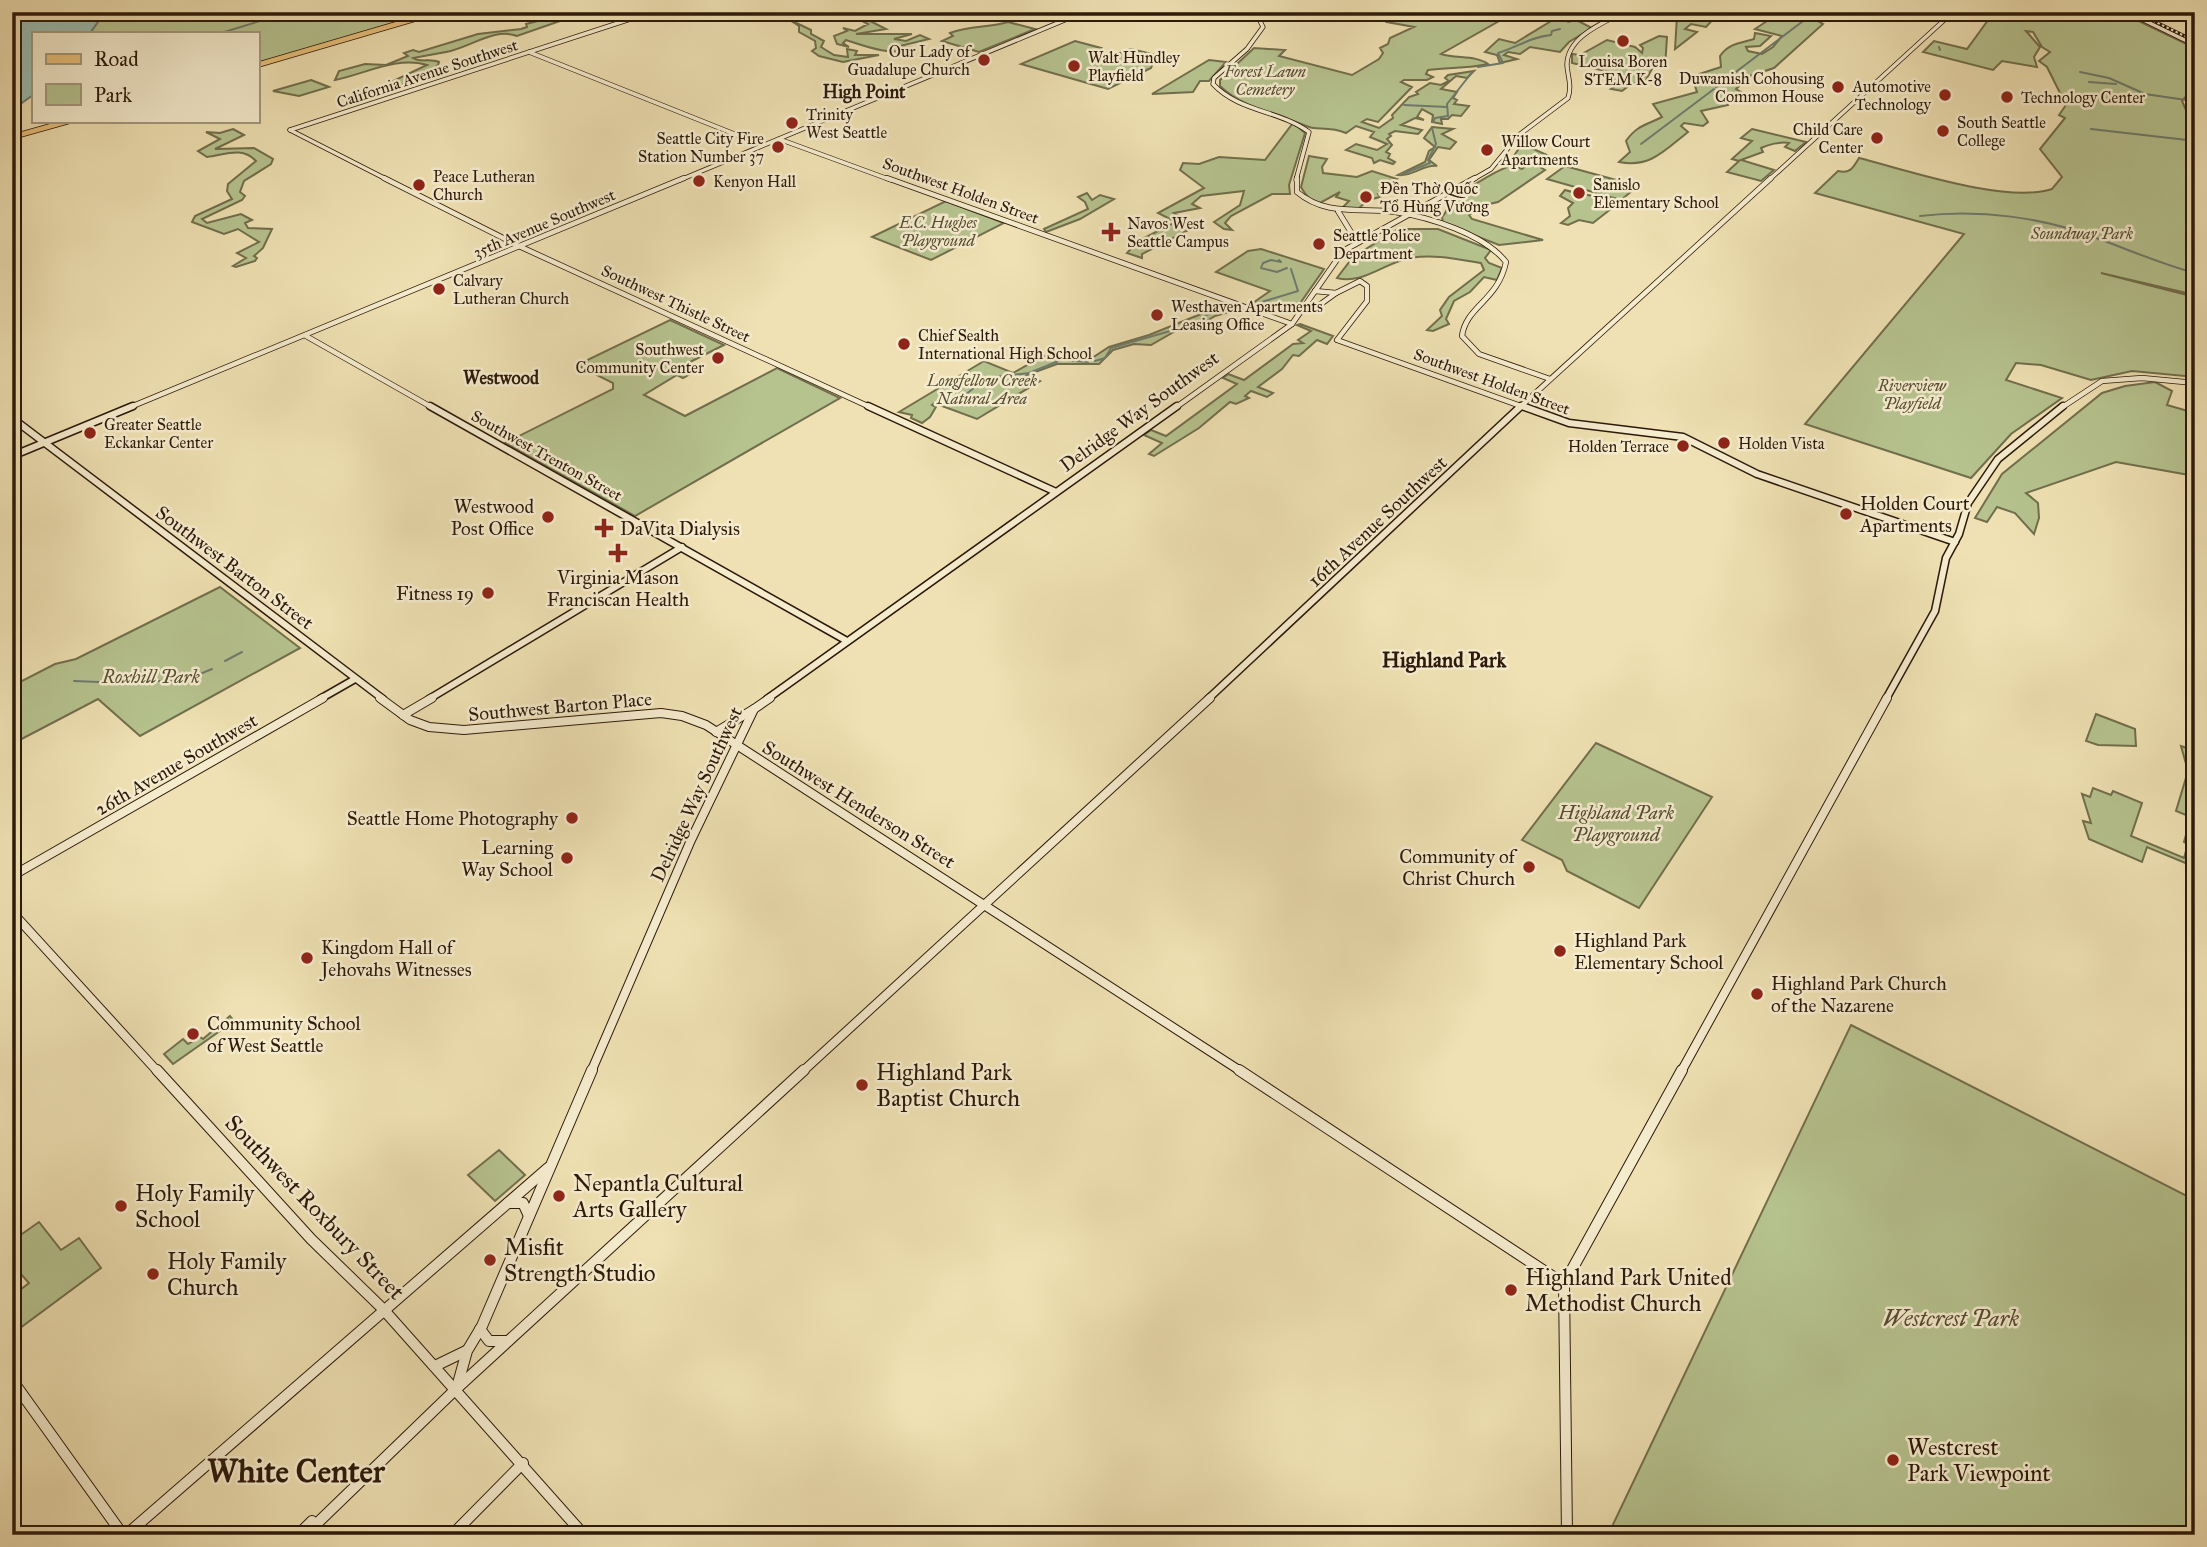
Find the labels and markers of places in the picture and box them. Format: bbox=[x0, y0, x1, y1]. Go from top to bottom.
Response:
marker: Louisa Boren STEM K-8 bbox=[1615, 33, 1631, 49]
place label: Our Lady of Guadalupe Church bbox=[848, 42, 973, 79]
place label: Walt Hundley Playfield bbox=[1088, 48, 1180, 85]
marker: Our Lady of Guadalupe Church bbox=[976, 52, 992, 68]
place label: Louisa Boren STEM K-8 bbox=[1579, 52, 1668, 89]
marker: Walt Hundley Playfield bbox=[1066, 58, 1082, 74]
place label: Duwamish Cohousing Common House bbox=[1679, 69, 1825, 106]
place label: Automotive Technology bbox=[1851, 77, 1931, 115]
marker: Duwamish Cohousing Common House bbox=[1830, 79, 1846, 95]
marker: Automotive Technology bbox=[1937, 87, 1953, 103]
place label: Technology Center bbox=[2021, 88, 2145, 108]
marker: Technology Center bbox=[1999, 89, 2015, 105]
place label: Trinity West Seattle bbox=[806, 105, 887, 142]
place label: South Seattle College bbox=[1957, 113, 2046, 151]
marker: Trinity West Seattle bbox=[784, 115, 800, 131]
place label: Child Care Center bbox=[1793, 120, 1863, 157]
marker: South Seattle College bbox=[1935, 123, 1951, 139]
place label: Seattle City Fire Station Number 37 bbox=[638, 129, 764, 166]
marker: Child Care Center bbox=[1869, 130, 1885, 146]
place label: Willow Court Apartments bbox=[1500, 132, 1591, 169]
marker: Seattle City Fire Station Number 37 bbox=[770, 139, 786, 155]
marker: Willow Court Apartments bbox=[1479, 142, 1495, 158]
place label: Peace Lutheran Church bbox=[433, 167, 535, 204]
place label: Kenyon Hall bbox=[713, 172, 797, 191]
marker: Kenyon Hall bbox=[691, 173, 707, 189]
place label: Sanislo Elementary School bbox=[1593, 175, 1719, 212]
marker: Peace Lutheran Church bbox=[411, 177, 427, 193]
place label: Đền Thờ Quốc Tổ Hùng Vương bbox=[1380, 179, 1489, 217]
marker: Sanislo Elementary School bbox=[1571, 185, 1587, 201]
marker: Đền Thờ Quốc Tổ Hùng Vương bbox=[1358, 189, 1374, 205]
place label: Navos West Seattle Campus bbox=[1127, 214, 1229, 251]
marker: Navos West Seattle Campus bbox=[1101, 222, 1121, 242]
place label: Seattle Police Department bbox=[1333, 226, 1421, 263]
marker: Seattle Police Department bbox=[1311, 236, 1327, 252]
place label: Calvary Lutheran Church bbox=[453, 271, 569, 308]
marker: Calvary Lutheran Church bbox=[431, 281, 447, 297]
place label: Westhaven Apartments Leasing Office bbox=[1171, 297, 1323, 335]
marker: Westhaven Apartments Leasing Office bbox=[1149, 307, 1165, 323]
place label: Chief Sealth International High School bbox=[918, 326, 1093, 364]
marker: Chief Sealth International High School bbox=[896, 336, 912, 352]
place label: Southwest Community Center bbox=[576, 340, 704, 377]
marker: Southwest Community Center bbox=[710, 350, 726, 366]
place label: Greater Seattle Eckankar Center bbox=[104, 415, 213, 452]
marker: Greater Seattle Eckankar Center bbox=[82, 425, 98, 441]
place label: Holden Vista bbox=[1738, 434, 1825, 453]
marker: Holden Vista bbox=[1716, 435, 1732, 451]
place label: Holden Terrace bbox=[1568, 437, 1669, 456]
marker: Holden Terrace bbox=[1675, 438, 1691, 454]
place label: Holden Court Apartments bbox=[1859, 492, 1970, 537]
place label: Westwood Post Office bbox=[451, 495, 534, 540]
marker: Holden Court Apartments bbox=[1838, 506, 1854, 522]
marker: Westwood Post Office bbox=[540, 509, 556, 525]
place label: DaVita Dialysis bbox=[620, 517, 740, 540]
marker: DaVita Dialysis bbox=[594, 518, 614, 538]
marker: Virginia Mason Franciscan Health bbox=[608, 543, 628, 563]
place label: Virginia Mason Franciscan Health bbox=[547, 566, 690, 611]
place label: Fitness 19 bbox=[396, 582, 474, 605]
marker: Fitness 19 bbox=[480, 585, 496, 601]
place label: Seattle Home Photography bbox=[347, 807, 559, 831]
marker: Seattle Home Photography bbox=[564, 810, 580, 826]
place label: Learning Way School bbox=[461, 836, 554, 881]
place label: Community of Christ Church bbox=[1399, 845, 1518, 890]
marker: Learning Way School bbox=[559, 850, 575, 866]
marker: Community of Christ Church bbox=[1521, 859, 1537, 875]
place label: Highland Park Elementary School bbox=[1574, 929, 1724, 974]
place label: Kingdom Hall of Jehovahs Witnesses bbox=[319, 936, 472, 982]
marker: Highland Park Elementary School bbox=[1552, 943, 1568, 959]
marker: Kingdom Hall of Jehovahs Witnesses bbox=[299, 950, 315, 966]
place label: Highland Park Church of the Nazarene bbox=[1771, 972, 1947, 1017]
marker: Highland Park Church of the Nazarene bbox=[1749, 986, 1765, 1002]
place label: Community School of West Seattle bbox=[207, 1012, 361, 1057]
marker: Community School of West Seattle bbox=[185, 1026, 201, 1042]
place label: Highland Park Baptist Church bbox=[876, 1058, 1020, 1112]
marker: Highland Park Baptist Church bbox=[854, 1077, 870, 1093]
place label: Nepantla Cultural Arts Gallery bbox=[572, 1169, 744, 1223]
place label: Holy Family School bbox=[135, 1179, 256, 1233]
marker: Nepantla Cultural Arts Gallery bbox=[551, 1188, 567, 1204]
marker: Holy Family School bbox=[113, 1198, 129, 1214]
place label: Misfit Strength Studio bbox=[504, 1233, 656, 1288]
place label: Holy Family Church bbox=[167, 1247, 288, 1301]
marker: Misfit Strength Studio bbox=[482, 1252, 498, 1268]
place label: Highland Park United Methodist Church bbox=[1525, 1263, 1732, 1317]
marker: Holy Family Church bbox=[145, 1266, 161, 1282]
marker: Highland Park United Methodist Church bbox=[1503, 1282, 1519, 1298]
place label: Westcrest Park Viewpoint bbox=[1907, 1433, 2050, 1487]
marker: Westcrest Park Viewpoint bbox=[1885, 1452, 1901, 1468]

